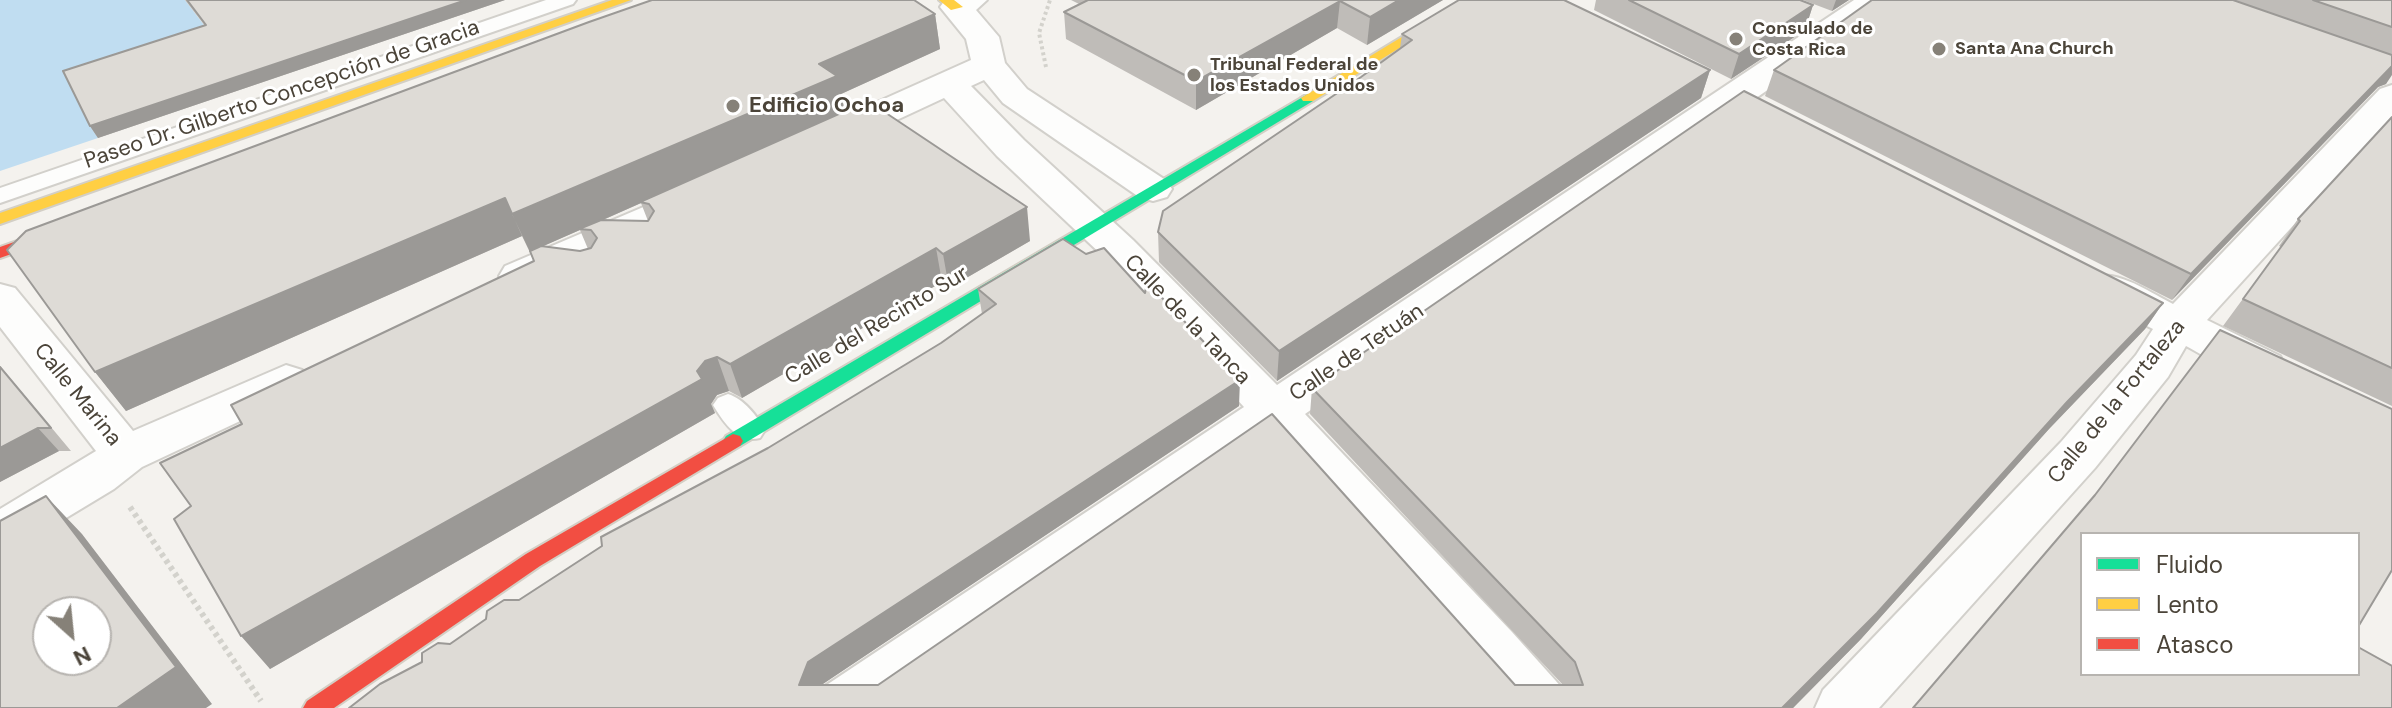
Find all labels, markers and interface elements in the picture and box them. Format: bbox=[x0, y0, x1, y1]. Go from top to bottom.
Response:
street label: Paseo Dr. Gilberto Concepción de Gracia bbox=[81, 15, 483, 175]
place label: Consulado de Costa Rica bbox=[1752, 18, 1873, 60]
marker: Consulado de Costa Rica bbox=[1727, 30, 1745, 48]
place label: Santa Ana Church bbox=[1955, 38, 2114, 60]
marker: Santa Ana Church bbox=[1930, 40, 1948, 58]
place label: Tribunal Federal de los Estados Unidos bbox=[1210, 54, 1378, 96]
marker: Tribunal Federal de los Estados Unidos bbox=[1185, 66, 1203, 84]
place label: Edificio Ochoa bbox=[749, 93, 904, 119]
marker: Edificio Ochoa bbox=[724, 97, 742, 115]
street label: Calle de la Tanca bbox=[1118, 249, 1256, 391]
street label: Calle del Recinto Sur bbox=[781, 261, 973, 391]
street label: Calle de Tetuán bbox=[1285, 298, 1429, 408]
street label: Calle de la Fortaleza bbox=[2043, 315, 2191, 489]
street label: Calle Marina bbox=[28, 338, 126, 452]
legend bbox=[2080, 532, 2360, 676]
text: Fluido bbox=[2156, 549, 2223, 580]
text: Lento bbox=[2156, 589, 2219, 620]
north arrow bbox=[32, 596, 112, 676]
text: Atasco bbox=[2156, 629, 2233, 660]
text: N bbox=[68, 639, 96, 673]

